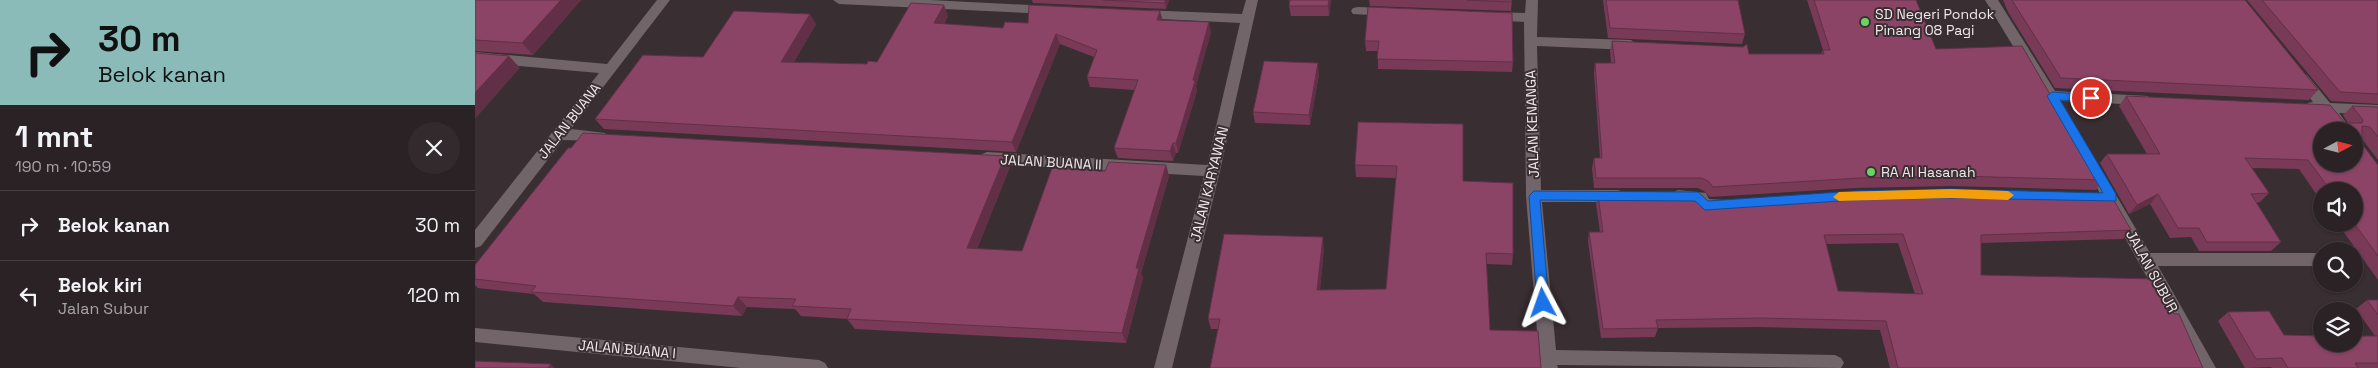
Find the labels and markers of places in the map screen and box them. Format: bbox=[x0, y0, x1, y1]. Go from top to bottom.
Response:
place label: SD Negeri Pondok Pinang 08 Pagi bbox=[1875, 5, 1995, 39]
marker: SD Negeri Pondok Pinang 08 Pagi bbox=[1859, 16, 1871, 28]
pin bbox=[2070, 77, 2112, 119]
place label: RA Al Hasanah bbox=[1881, 163, 1976, 181]
marker: RA Al Hasanah bbox=[1865, 166, 1877, 178]

